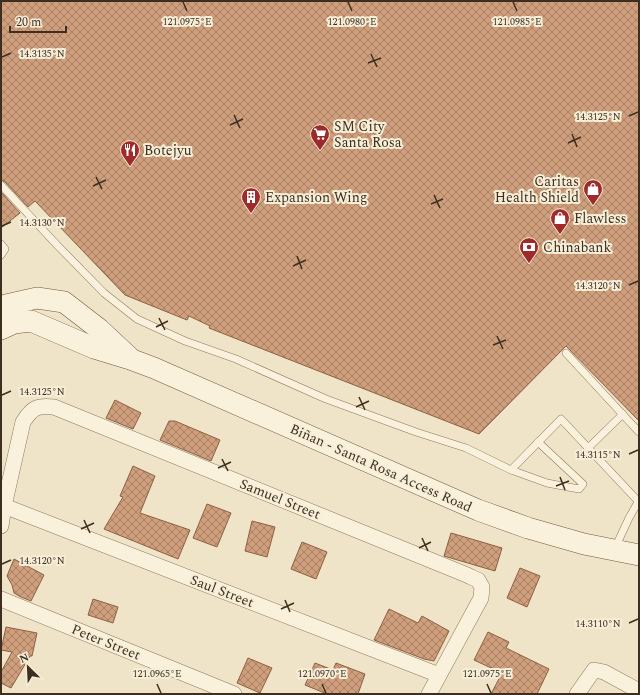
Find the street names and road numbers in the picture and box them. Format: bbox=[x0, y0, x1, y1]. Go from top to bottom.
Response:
street label: Biñan - Santa Rosa Access Road bbox=[286, 418, 476, 518]
street label: Samuel Street bbox=[236, 473, 324, 525]
street label: Saul Street bbox=[187, 569, 257, 613]
street label: Peter Street bbox=[68, 619, 144, 665]

